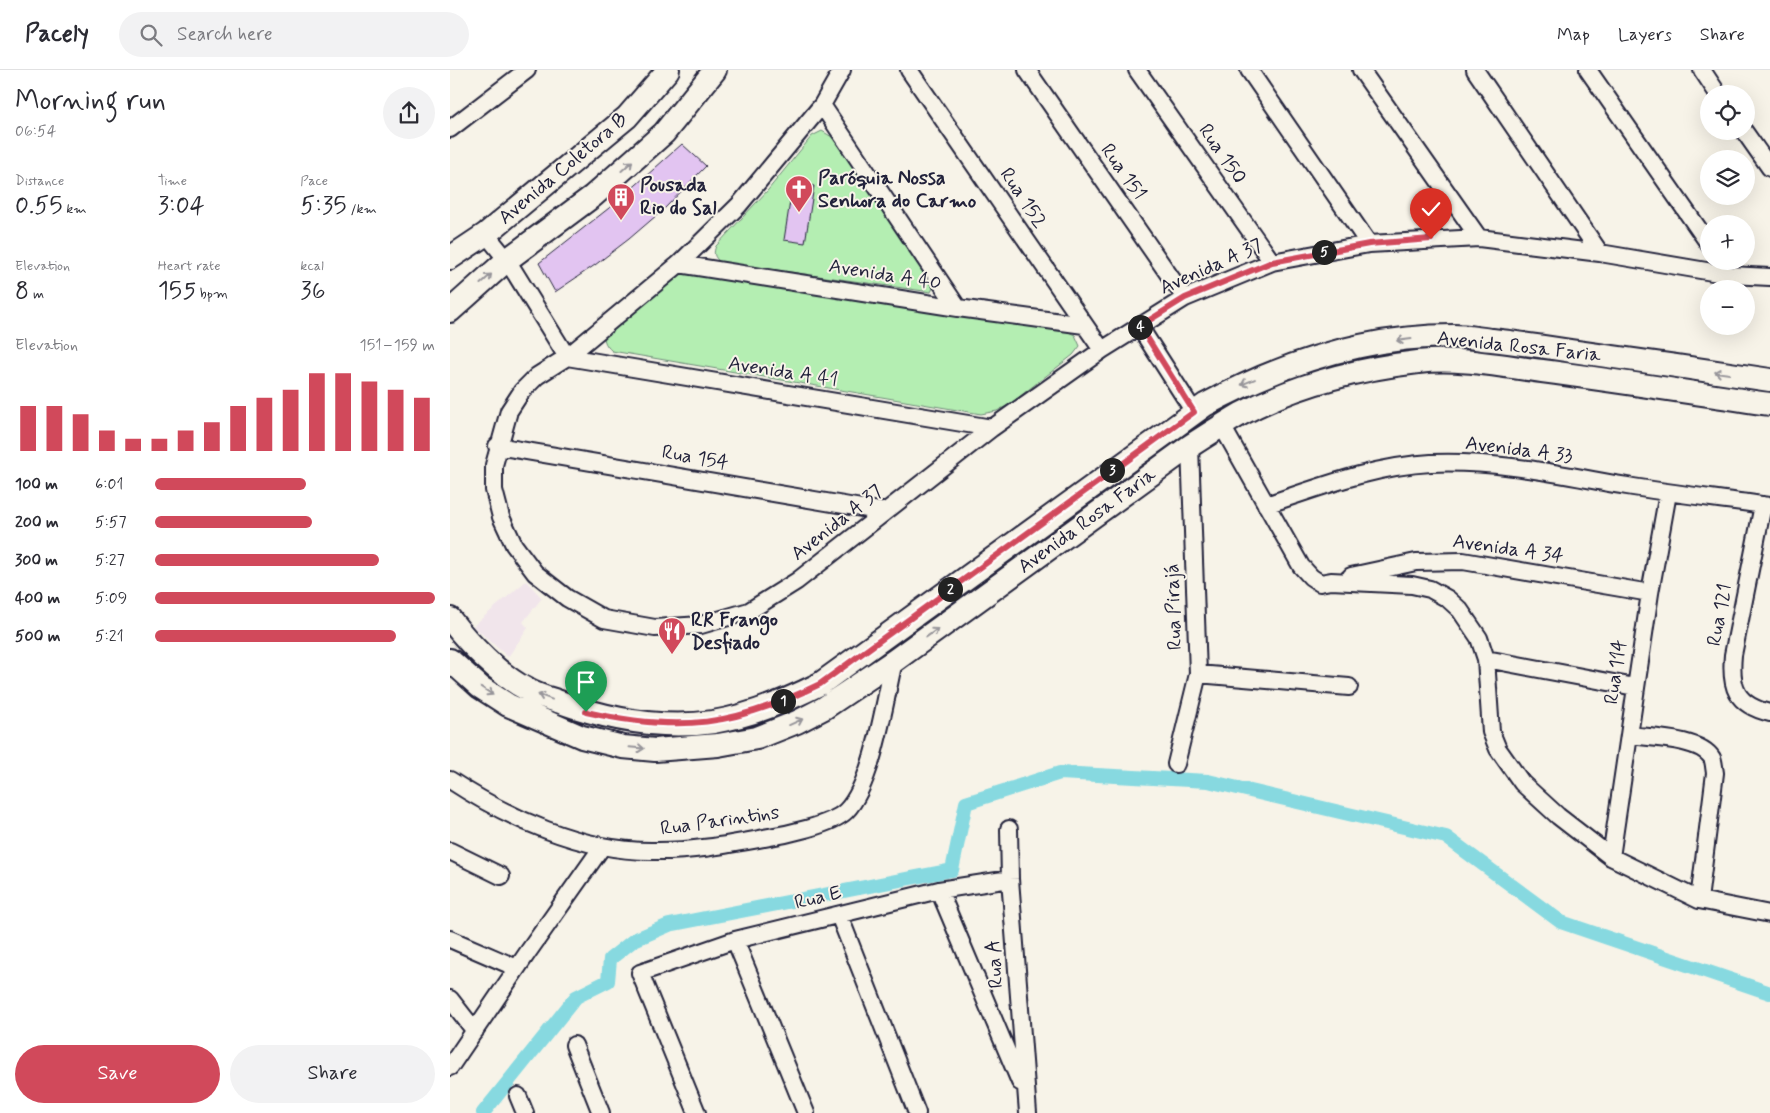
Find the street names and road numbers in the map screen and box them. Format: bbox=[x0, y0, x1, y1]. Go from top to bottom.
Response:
street label: Avenida Coletora B bbox=[493, 107, 633, 231]
street label: Rua 150 bbox=[1192, 119, 1252, 189]
street label: Rua 151 bbox=[1094, 138, 1152, 206]
street label: Rua 152 bbox=[993, 163, 1053, 234]
street label: Avenida A 37 bbox=[1155, 232, 1267, 302]
street label: Avenida A 40 bbox=[827, 253, 943, 297]
street label: Avenida Rosa Faria bbox=[1436, 325, 1603, 369]
street label: Avenida A 41 bbox=[726, 350, 840, 394]
street label: Avenida A 33 bbox=[1464, 430, 1574, 470]
street label: Rua 154 bbox=[660, 439, 731, 477]
street label: Avenida Rosa Faria bbox=[1012, 461, 1162, 580]
street label: Avenida A 37 bbox=[785, 479, 889, 567]
street label: Avenida A 34 bbox=[1451, 528, 1565, 570]
street label: Rua Pirajá bbox=[1159, 563, 1189, 651]
street label: Rua 121 bbox=[1701, 581, 1739, 649]
street label: Rua 114 bbox=[1598, 638, 1634, 706]
street label: Rua Parintins bbox=[659, 799, 781, 843]
street label: Rua E bbox=[792, 879, 844, 917]
street label: Rua A bbox=[980, 939, 1010, 989]

